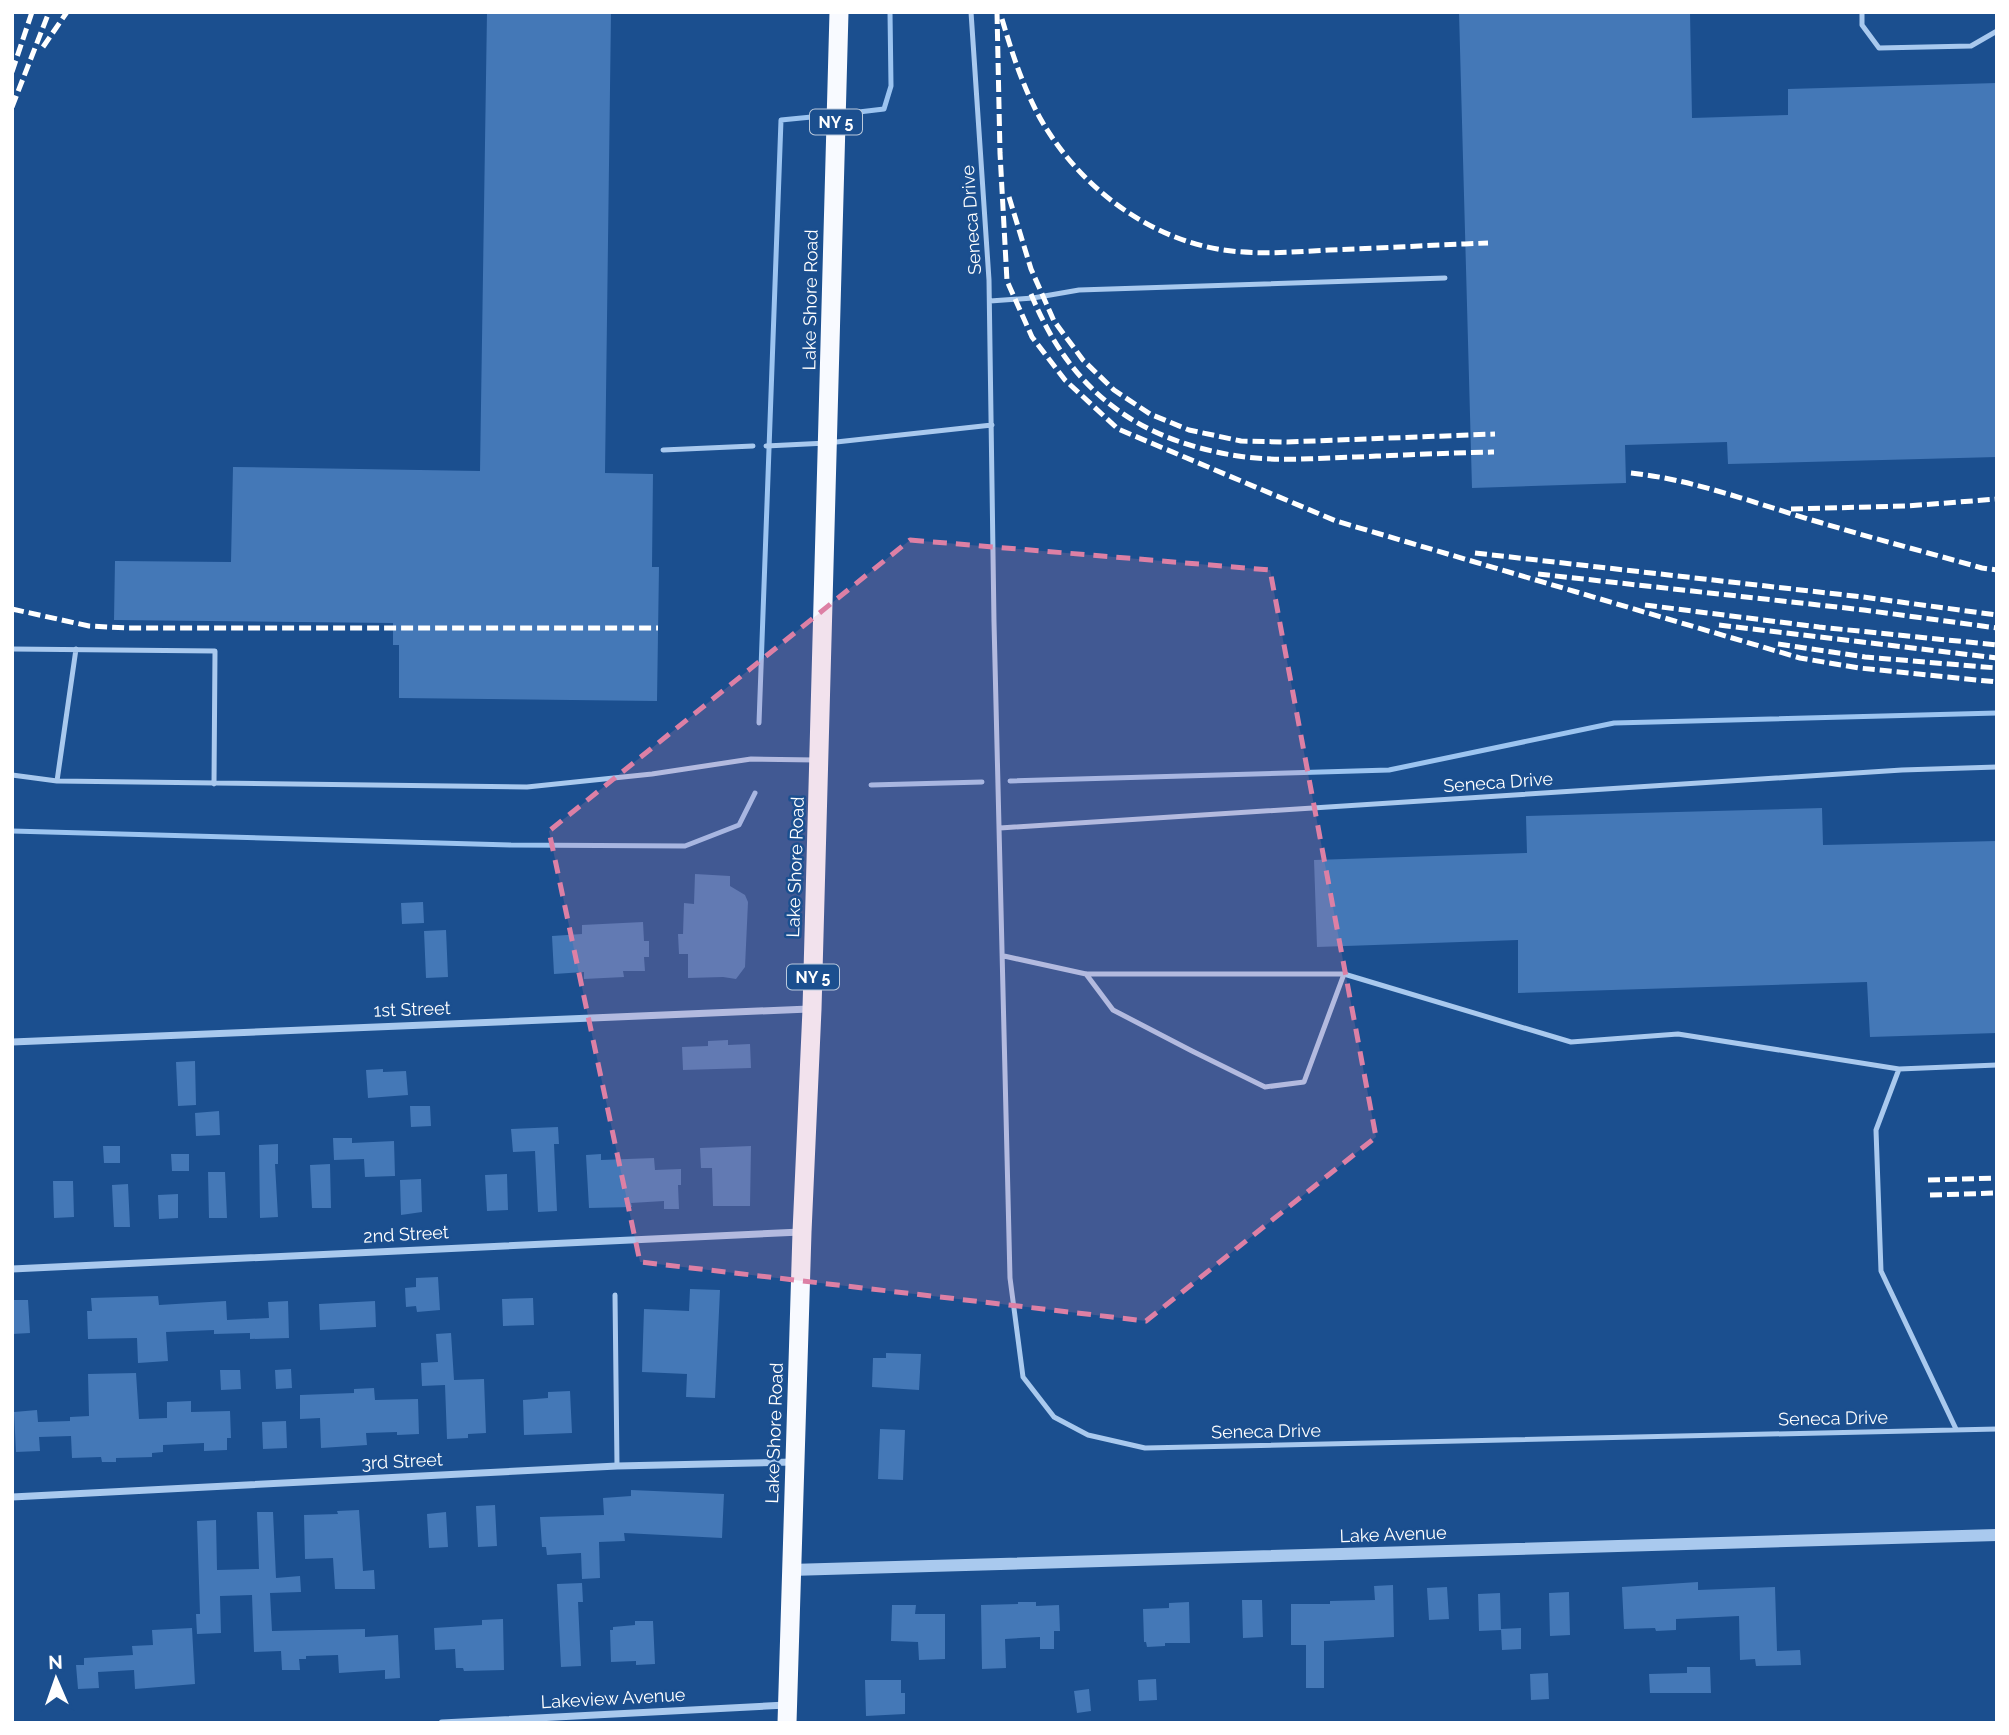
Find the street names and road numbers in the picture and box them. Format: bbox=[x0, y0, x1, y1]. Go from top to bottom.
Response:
road number: NY 5 bbox=[810, 110, 862, 134]
street label: Seneca Drive bbox=[957, 164, 985, 275]
street label: Lake Shore Road bbox=[798, 229, 822, 371]
street label: Seneca Drive bbox=[1443, 768, 1554, 796]
street label: Lake Shore Road bbox=[782, 796, 808, 938]
road number: NY 5 bbox=[787, 965, 839, 990]
street label: 1st Street bbox=[373, 997, 451, 1021]
street label: 2nd Street bbox=[363, 1221, 449, 1247]
street label: Lake Shore Road bbox=[761, 1362, 787, 1504]
street label: Seneca Drive bbox=[1778, 1407, 1888, 1429]
street label: Seneca Drive bbox=[1211, 1420, 1321, 1442]
street label: 3rd Street bbox=[361, 1448, 443, 1474]
street label: Lake Avenue bbox=[1339, 1522, 1447, 1546]
street label: Lakeview Avenue bbox=[540, 1684, 686, 1712]

